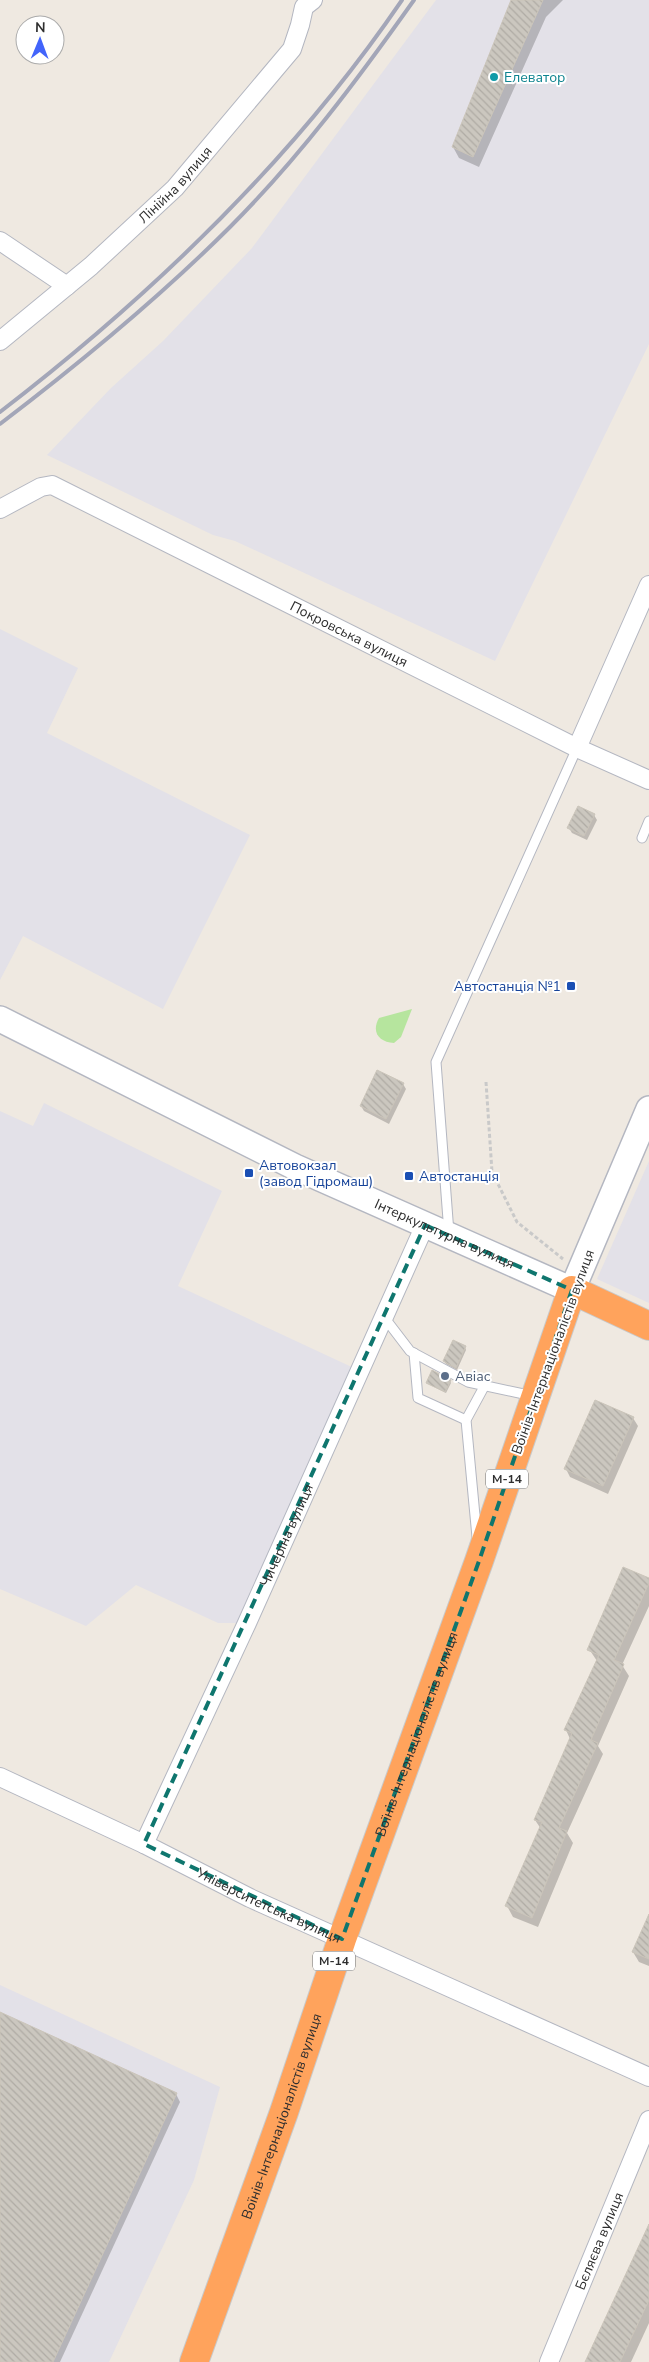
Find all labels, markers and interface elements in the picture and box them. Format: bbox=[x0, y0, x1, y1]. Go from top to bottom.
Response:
north arrow bbox=[15, 15, 65, 65]
text: N bbox=[35, 18, 46, 37]
place label: Елеватор bbox=[504, 68, 565, 87]
marker: Елеватор bbox=[488, 71, 500, 83]
street label: Лінійна вулиця bbox=[134, 142, 216, 227]
street label: Покровська вулиця bbox=[287, 596, 411, 671]
place label: Автостанція №1 bbox=[454, 977, 561, 996]
marker: Автостанція №1 bbox=[565, 980, 577, 992]
place label: Автовокзал (завод Гідромаш) bbox=[259, 1156, 373, 1191]
marker: Автовокзал (завод Гідромаш) bbox=[243, 1167, 255, 1179]
place label: Автостанція bbox=[419, 1167, 499, 1186]
marker: Автостанція bbox=[403, 1170, 415, 1182]
street label: Інтеркультурна вулиця bbox=[372, 1194, 518, 1273]
street label: Воїнів-Інтернаціоналістів вулиця bbox=[507, 1247, 599, 1457]
place label: Авіас bbox=[455, 1367, 491, 1386]
marker: Авіас bbox=[439, 1370, 451, 1382]
road number: М-14 bbox=[486, 1470, 528, 1488]
street label: Чичеріна вулиця bbox=[255, 1481, 318, 1590]
street label: Воїнів-Інтернаціоналістів вулиця bbox=[370, 1629, 462, 1839]
street label: Університетська вулиця bbox=[193, 1862, 344, 1947]
road number: М-14 bbox=[313, 1952, 355, 1970]
street label: Воїнів-Інтернаціоналістів вулиця bbox=[237, 2011, 326, 2222]
street label: Бєляєва вулиця bbox=[570, 2189, 628, 2293]

